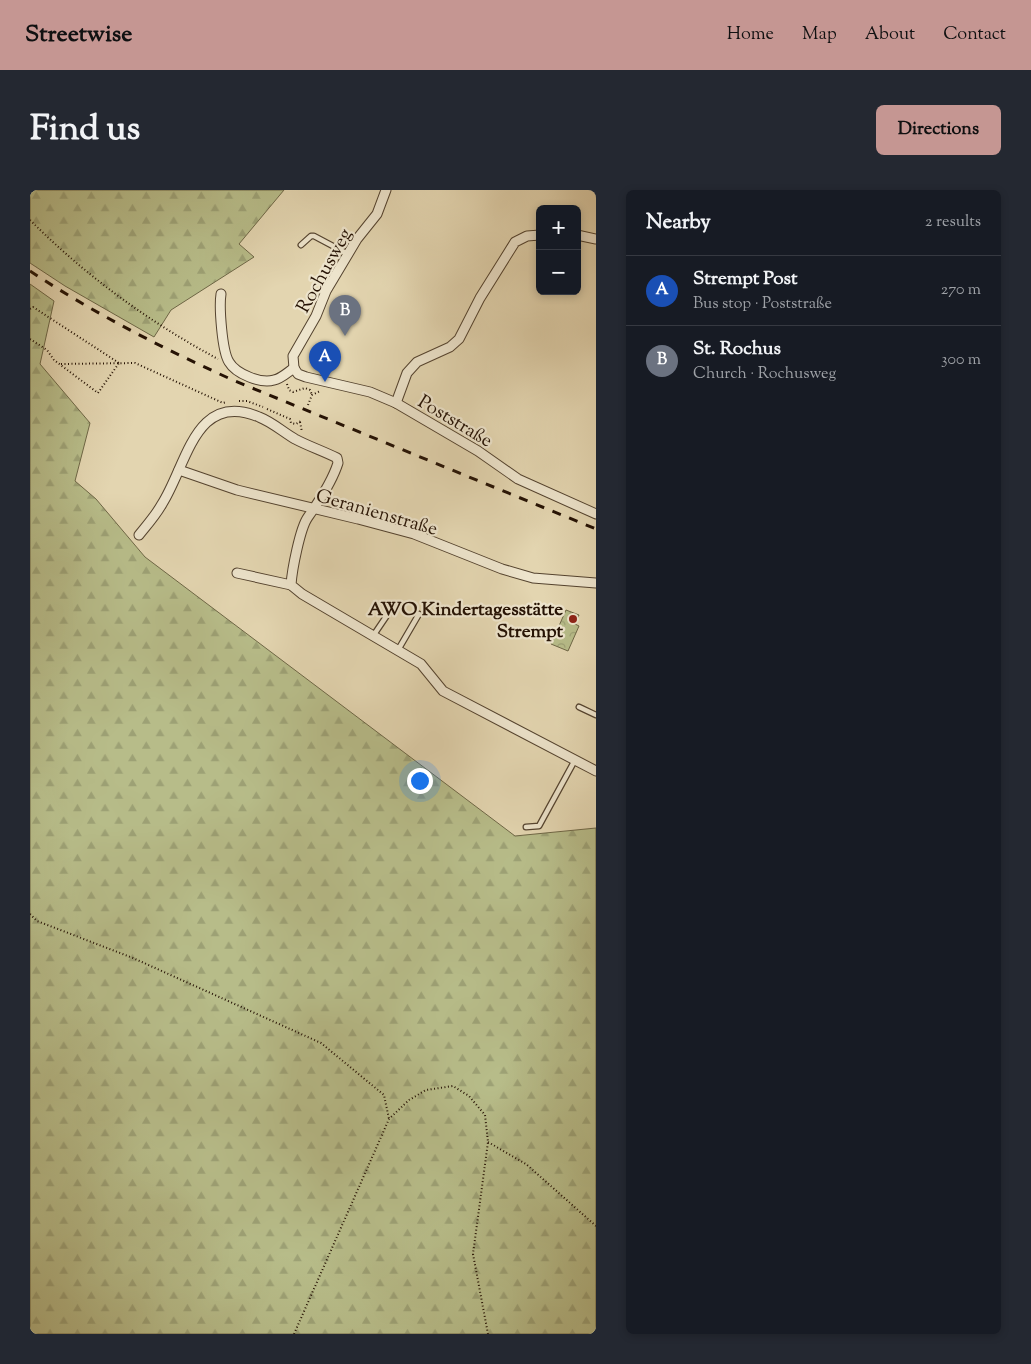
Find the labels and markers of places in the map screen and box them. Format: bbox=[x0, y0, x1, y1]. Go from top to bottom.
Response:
pin: B bbox=[329, 295, 361, 336]
pin: A bbox=[309, 341, 341, 382]
place label: AWO Kindertagesstätte Strempt bbox=[368, 597, 563, 646]
marker: AWO Kindertagesstätte Strempt bbox=[567, 613, 579, 625]

